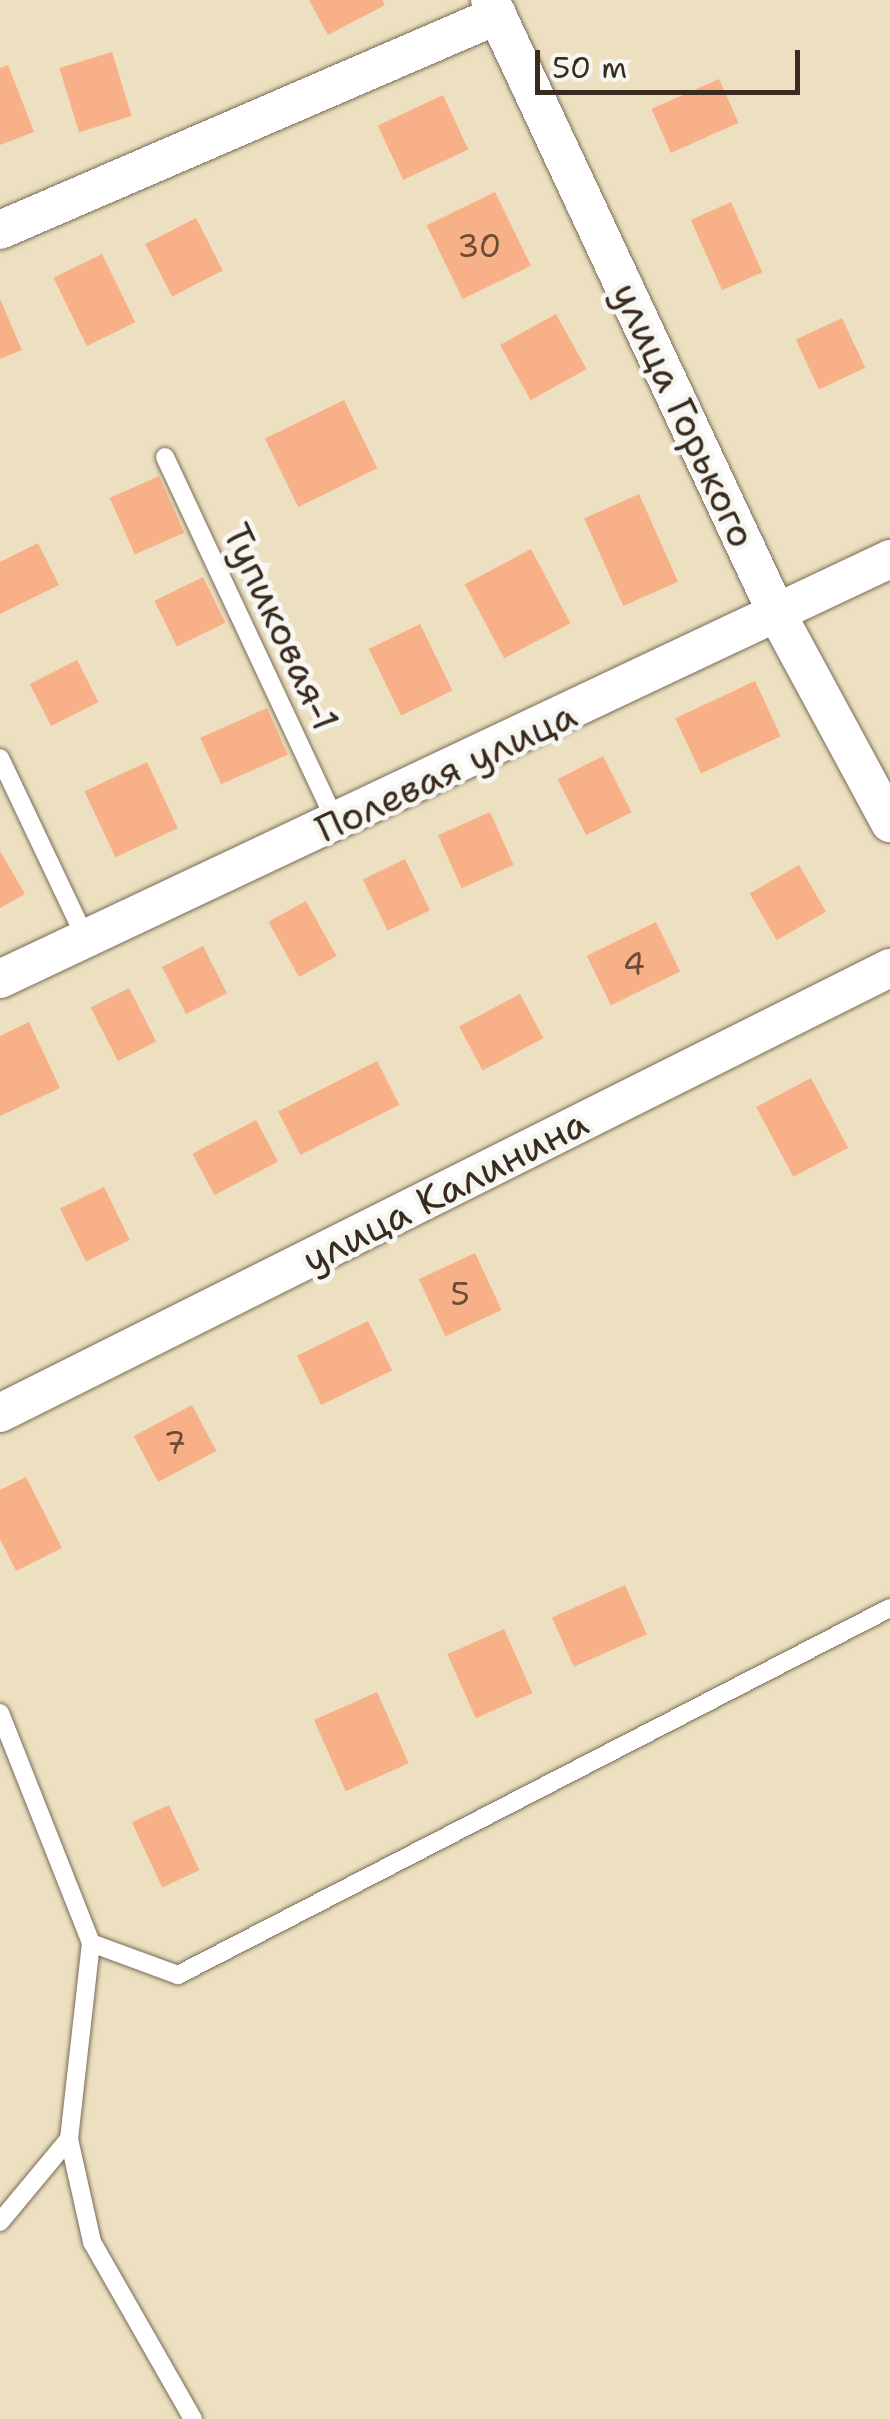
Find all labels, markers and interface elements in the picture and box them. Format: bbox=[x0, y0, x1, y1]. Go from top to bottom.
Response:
scale bar bbox=[540, 30, 805, 92]
text: 50 m bbox=[552, 47, 627, 88]
house number: 30 bbox=[457, 227, 501, 265]
street label: улица Горького bbox=[603, 275, 765, 555]
street label: Тупиковая-1 bbox=[213, 516, 349, 738]
street label: Полевая улица bbox=[308, 692, 584, 852]
house number: 4 bbox=[623, 945, 645, 983]
street label: улица Калинина bbox=[295, 1099, 595, 1283]
house number: 5 bbox=[450, 1275, 470, 1313]
house number: 7 bbox=[164, 1424, 186, 1462]

